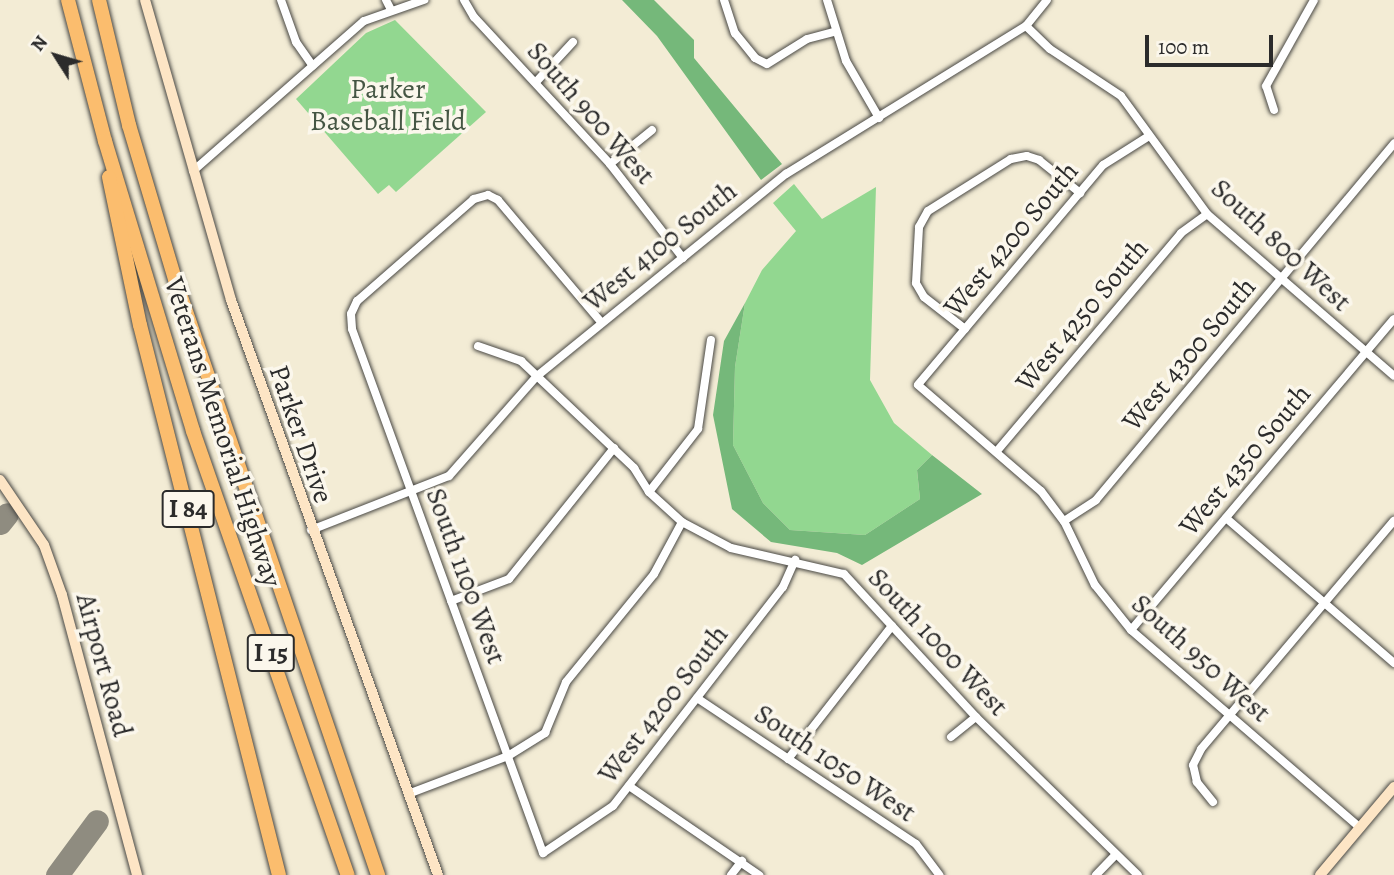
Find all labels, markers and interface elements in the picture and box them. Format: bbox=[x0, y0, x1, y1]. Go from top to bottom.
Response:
north arrow bbox=[21, 21, 91, 91]
scale bar bbox=[1149, 21, 1277, 65]
text: N bbox=[25, 30, 54, 57]
text: 100 m bbox=[1158, 33, 1209, 61]
street label: South 900 West bbox=[520, 35, 662, 191]
park label: Parker Baseball Field bbox=[310, 72, 466, 138]
street label: West 4200 South bbox=[937, 155, 1085, 323]
street label: South 800 West bbox=[1204, 172, 1358, 318]
street label: West 4100 South bbox=[576, 174, 744, 318]
street label: West 4250 South bbox=[1009, 232, 1155, 398]
street label: West 4300 South bbox=[1115, 270, 1263, 438]
street label: Veterans Memorial Highway bbox=[157, 273, 289, 591]
street label: Parker Drive bbox=[262, 361, 340, 507]
street label: West 4350 South bbox=[1172, 378, 1318, 542]
street label: South 1100 West bbox=[419, 483, 513, 669]
road number: I 84 bbox=[160, 486, 216, 531]
street label: South 1000 West bbox=[861, 561, 1015, 723]
street label: South 950 West bbox=[1125, 587, 1277, 729]
street label: Airport Road bbox=[69, 590, 139, 740]
street label: West 4200 South bbox=[591, 618, 735, 790]
road number: I 15 bbox=[246, 631, 296, 676]
street label: South 1050 West bbox=[748, 697, 922, 829]

